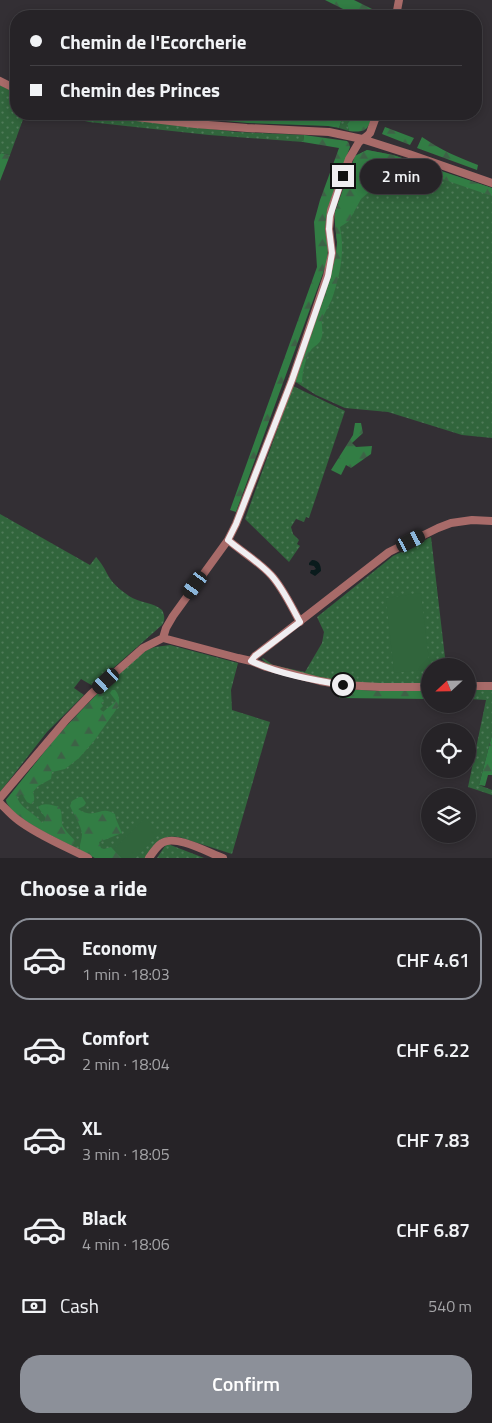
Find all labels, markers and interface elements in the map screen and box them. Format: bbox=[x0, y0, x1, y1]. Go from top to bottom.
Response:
text: Chemin de l'Ecorcherie bbox=[60, 27, 246, 56]
text: Chemin des Princes bbox=[60, 75, 220, 104]
callout: 2 min bbox=[360, 158, 443, 194]
text: 2 min bbox=[382, 164, 420, 188]
route end bbox=[332, 165, 354, 187]
car bbox=[394, 528, 427, 554]
car bbox=[180, 568, 209, 602]
north arrow bbox=[421, 658, 476, 712]
map controls bbox=[421, 658, 476, 843]
car bbox=[89, 665, 122, 697]
route start bbox=[332, 674, 354, 696]
button: locate bbox=[421, 723, 476, 778]
button: layers bbox=[421, 788, 476, 843]
text: Choose a ride bbox=[20, 871, 147, 905]
text: Economy bbox=[82, 933, 157, 962]
icon: car bbox=[22, 937, 67, 982]
text: CHF 4.61 bbox=[396, 945, 470, 974]
text: 1 min · 18:03 bbox=[82, 962, 170, 986]
text: Comfort bbox=[82, 1023, 149, 1052]
icon: car bbox=[22, 1027, 67, 1072]
text: CHF 6.22 bbox=[396, 1035, 470, 1064]
text: 2 min · 18:04 bbox=[82, 1052, 170, 1076]
text: XL bbox=[82, 1113, 102, 1142]
icon: car bbox=[22, 1117, 67, 1162]
text: CHF 7.83 bbox=[396, 1125, 470, 1154]
text: 3 min · 18:05 bbox=[82, 1142, 170, 1166]
text: Black bbox=[82, 1203, 127, 1232]
icon: car bbox=[22, 1207, 67, 1252]
text: CHF 6.87 bbox=[396, 1215, 470, 1244]
text: 4 min · 18:06 bbox=[82, 1232, 170, 1256]
text: Cash bbox=[60, 1291, 99, 1320]
icon: cash bbox=[20, 1292, 48, 1320]
text: 540 m bbox=[428, 1294, 472, 1318]
button: Confirm bbox=[20, 1355, 472, 1413]

